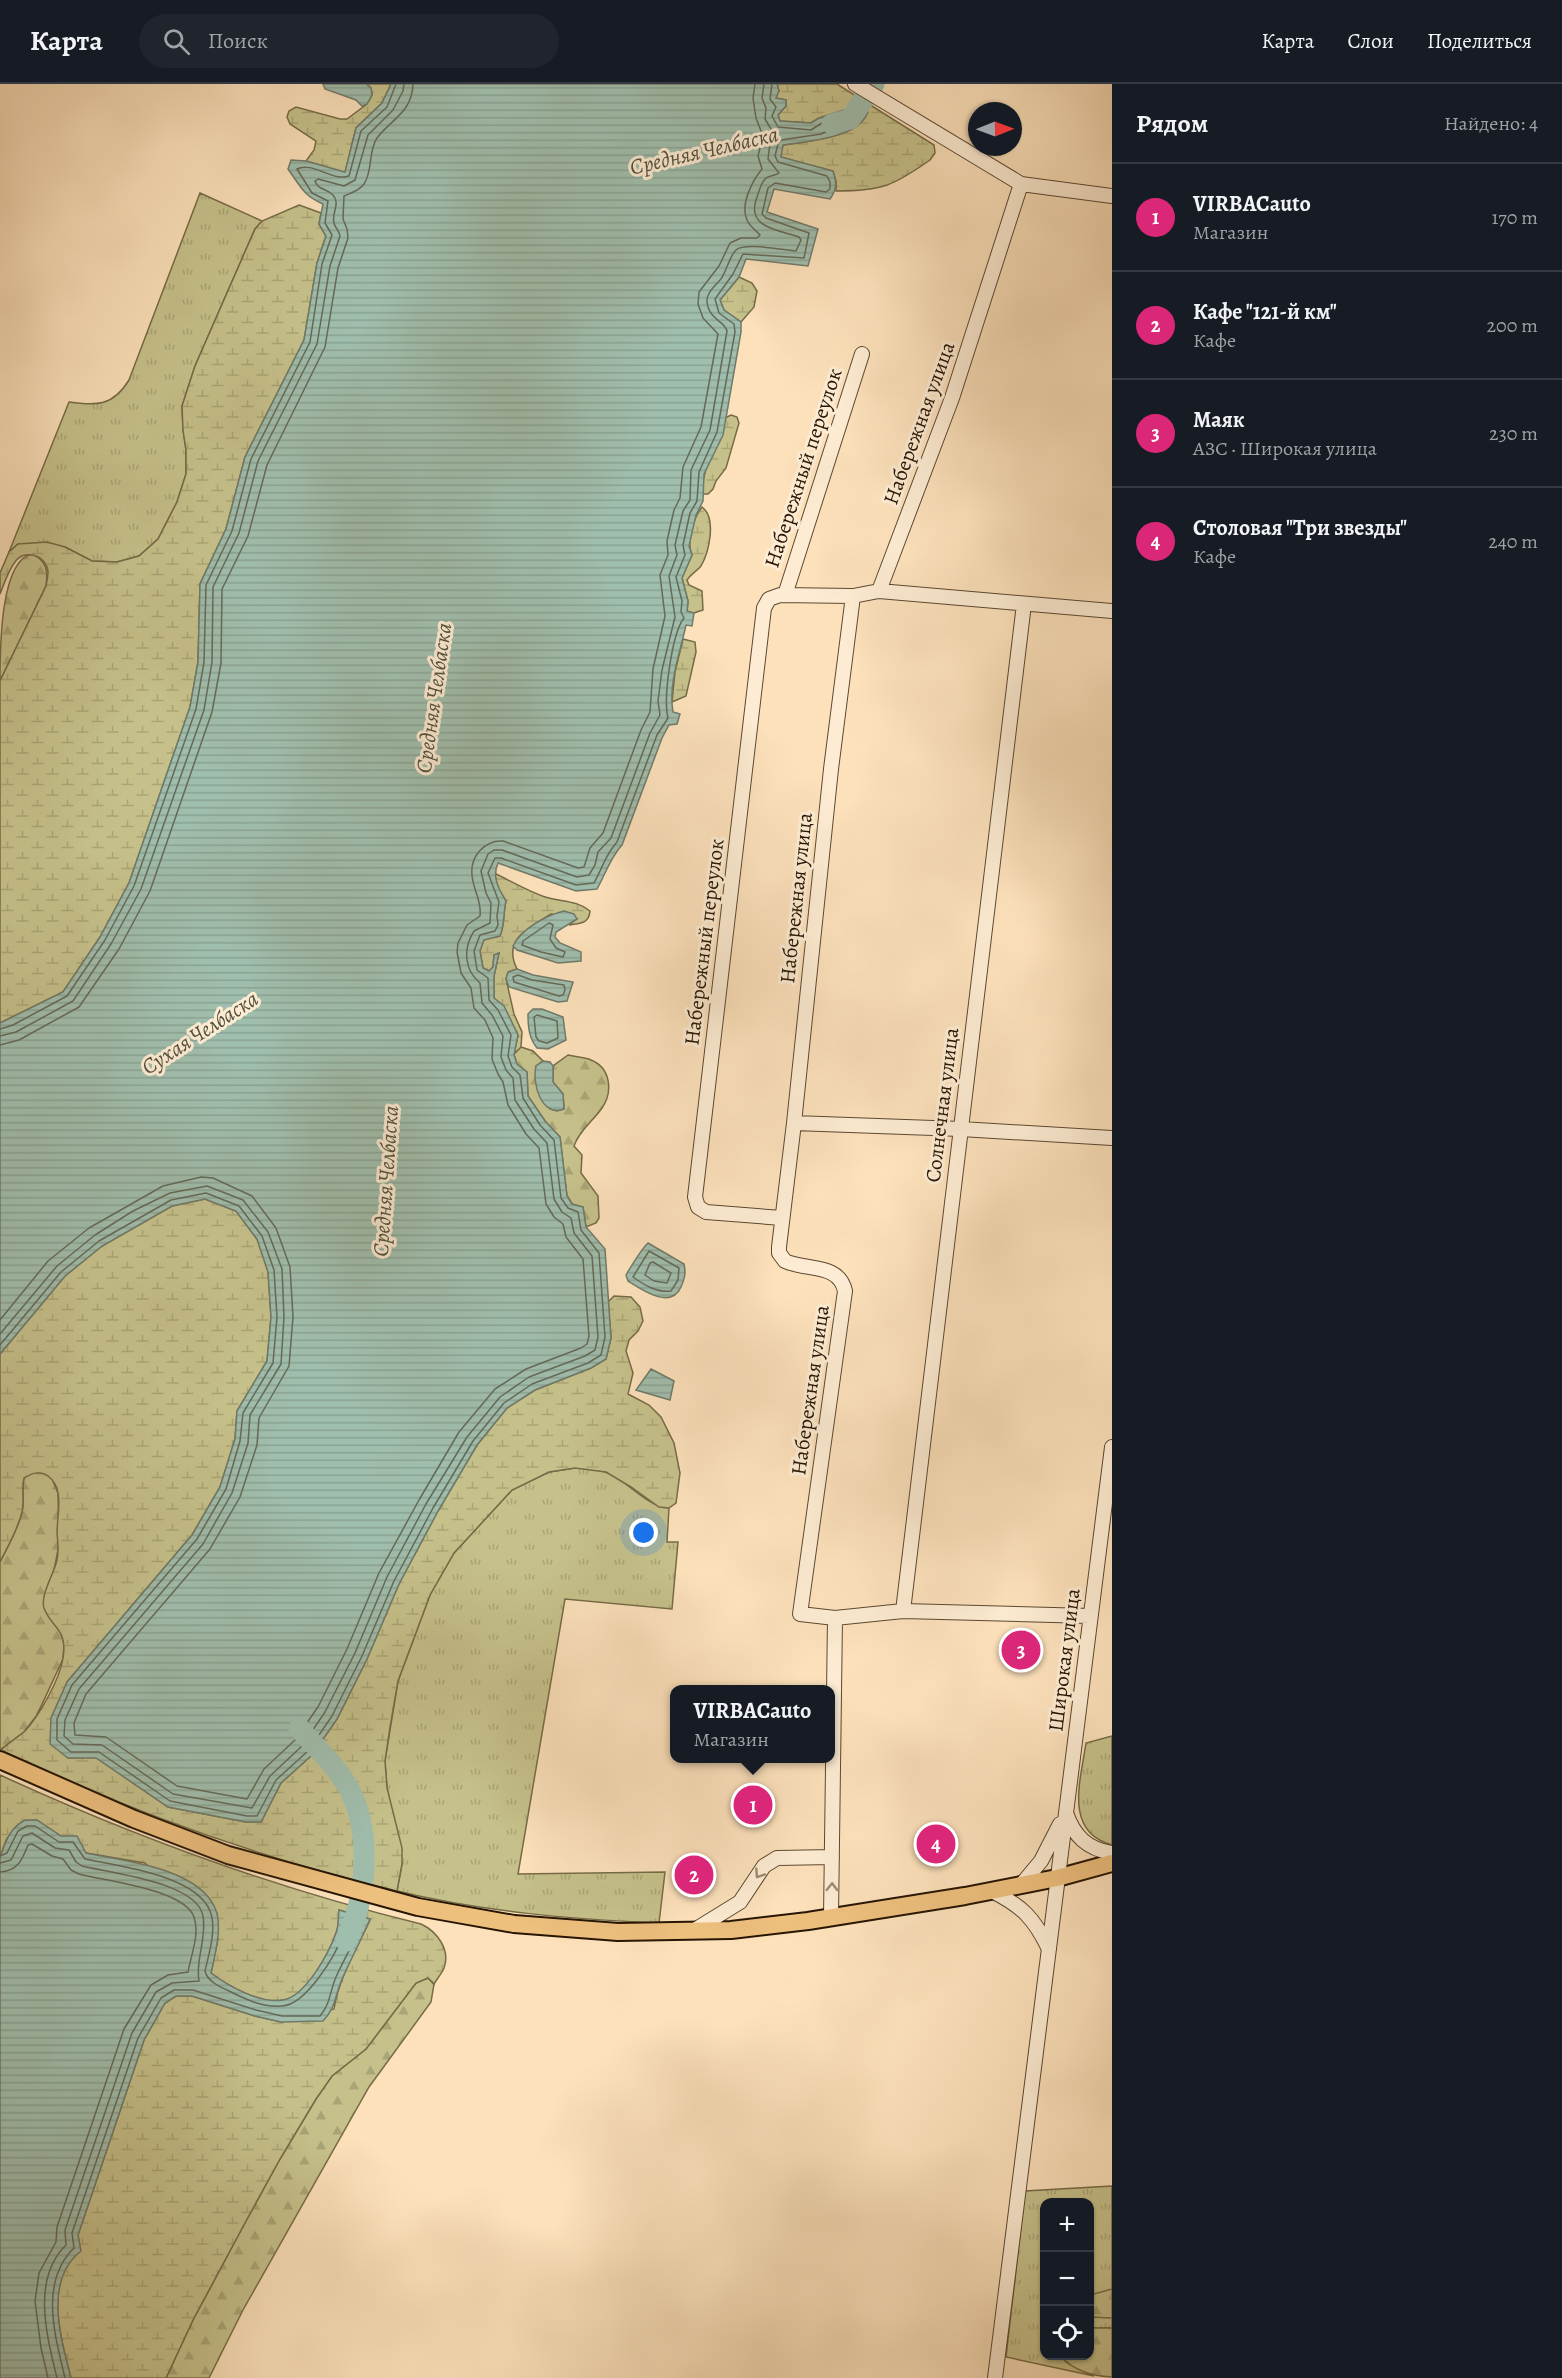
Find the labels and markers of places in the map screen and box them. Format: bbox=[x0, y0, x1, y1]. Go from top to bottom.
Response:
pin: 3 bbox=[1002, 1628, 1040, 1672]
pin: 1 bbox=[734, 1782, 772, 1828]
pin: 4 bbox=[916, 1822, 956, 1866]
pin: 2 bbox=[674, 1852, 714, 1898]

